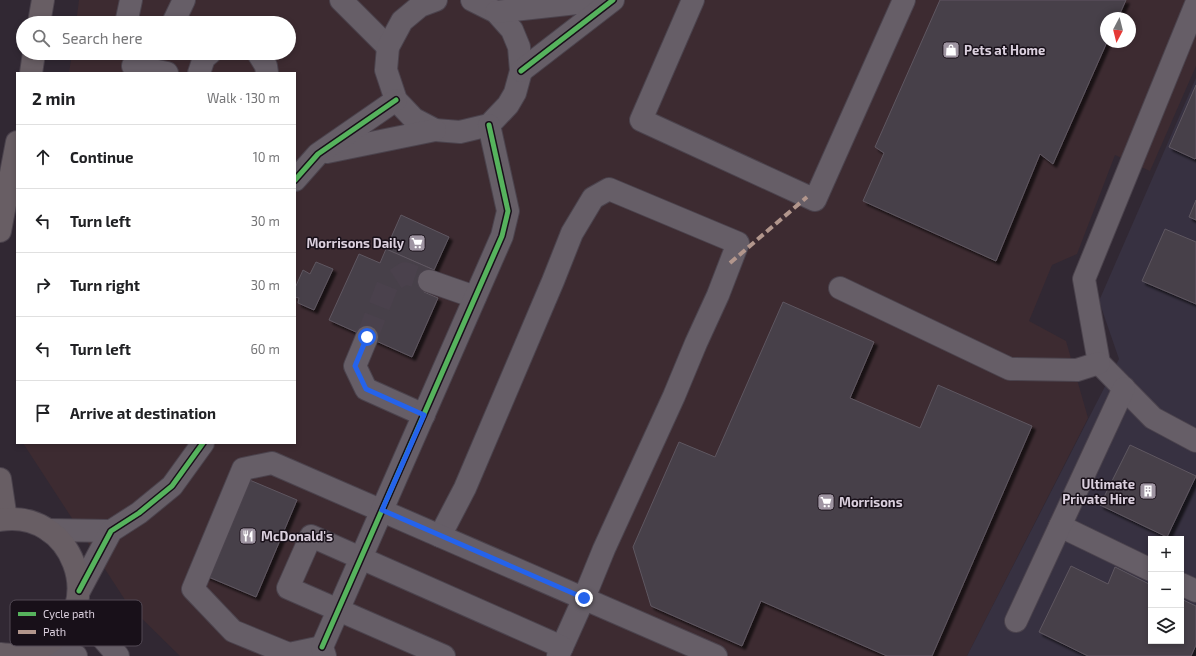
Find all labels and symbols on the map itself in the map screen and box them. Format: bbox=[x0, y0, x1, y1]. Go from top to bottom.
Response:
north arrow bbox=[1100, 12, 1136, 48]
shop icon: Pets at Home bbox=[941, 40, 961, 60]
place label: Pets at Home bbox=[964, 42, 1045, 58]
supermarket icon: Morrisons Daily bbox=[407, 233, 427, 253]
place label: Morrisons Daily bbox=[306, 235, 405, 251]
route start bbox=[358, 328, 376, 346]
place label: Ultimate Private Hire bbox=[1062, 476, 1135, 507]
building icon: Ultimate Private Hire bbox=[1138, 481, 1158, 501]
supermarket icon: Morrisons bbox=[816, 492, 836, 512]
place label: Morrisons bbox=[839, 494, 903, 510]
restaurant icon: McDonald's bbox=[238, 526, 258, 546]
place label: McDonald's bbox=[261, 528, 333, 544]
route end bbox=[575, 589, 593, 607]
legend bbox=[10, 600, 142, 646]
text: Cycle path bbox=[43, 607, 95, 620]
text: Path bbox=[43, 625, 66, 638]

